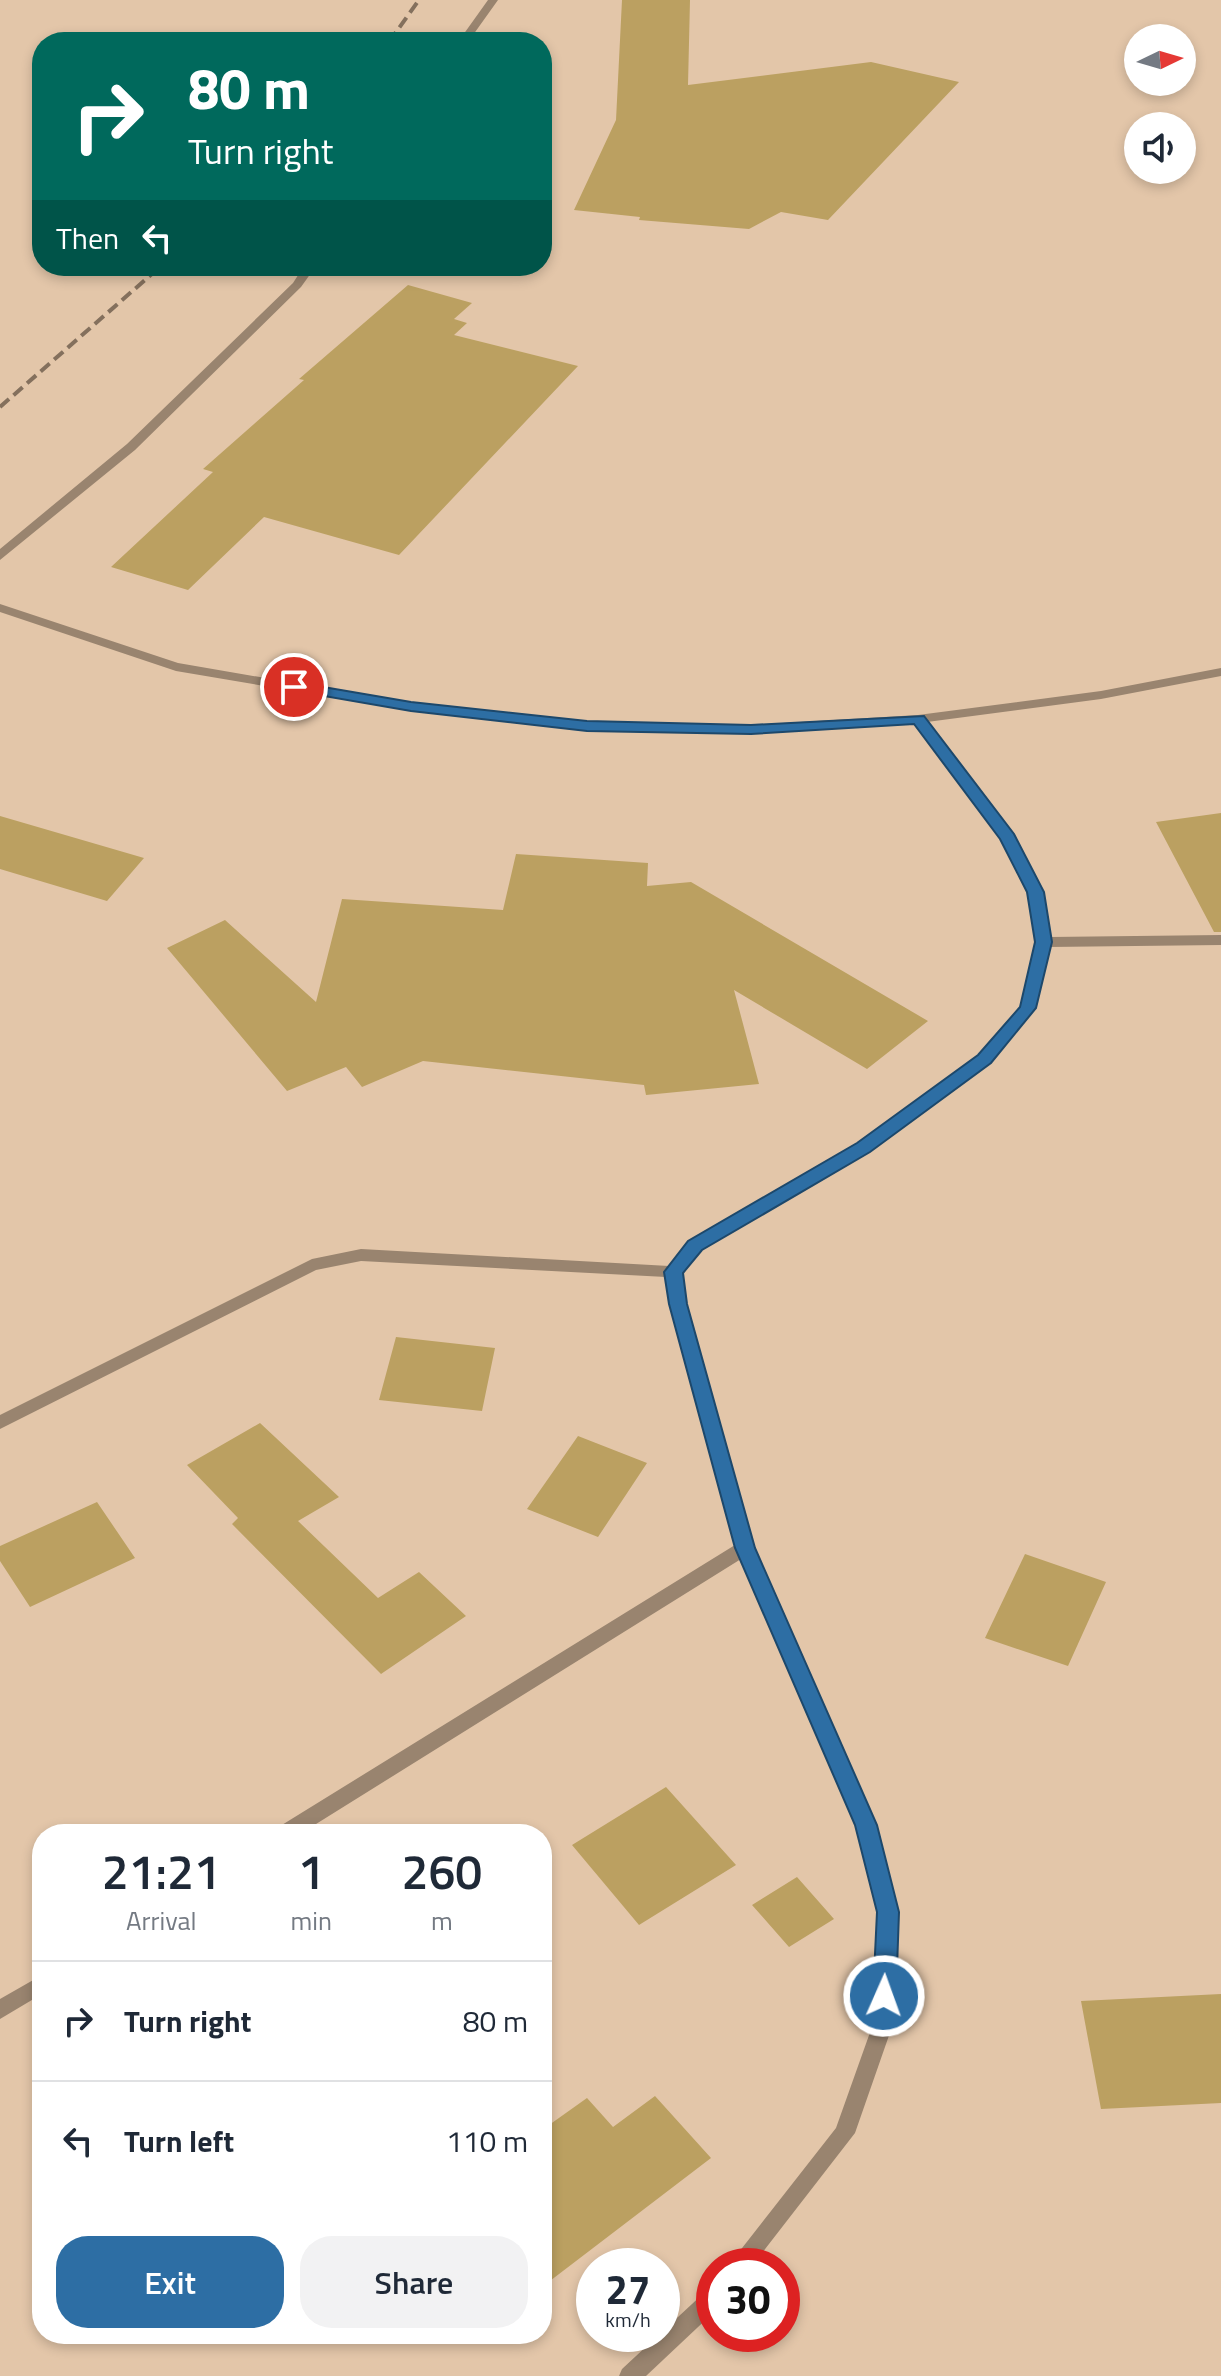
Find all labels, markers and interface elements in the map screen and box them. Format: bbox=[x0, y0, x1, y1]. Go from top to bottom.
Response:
north arrow bbox=[1124, 24, 1196, 96]
map controls bbox=[1124, 24, 1196, 184]
text: 80 m bbox=[188, 46, 310, 131]
icon: right bbox=[56, 64, 160, 168]
button: sound bbox=[1124, 112, 1196, 184]
text: Turn right bbox=[188, 123, 333, 178]
text: Then bbox=[56, 215, 119, 261]
icon: left bbox=[135, 216, 179, 260]
pin bbox=[260, 653, 328, 721]
icon: arrive bbox=[272, 665, 316, 709]
text: 21:21 bbox=[102, 1835, 221, 1908]
text: 1 bbox=[298, 1835, 325, 1908]
text: 260 bbox=[402, 1835, 482, 1908]
text: Arrival bbox=[126, 1901, 196, 1940]
text: min bbox=[290, 1901, 332, 1940]
text: m bbox=[431, 1901, 453, 1940]
position arrow bbox=[842, 1954, 926, 2038]
text: Turn right bbox=[124, 1998, 252, 2044]
text: 80 m bbox=[463, 1998, 528, 2044]
icon: right bbox=[56, 1999, 100, 2043]
text: Turn left bbox=[124, 2118, 234, 2164]
text: 110 m bbox=[446, 2118, 528, 2164]
icon: left bbox=[56, 2119, 100, 2163]
button: Exit bbox=[56, 2236, 284, 2328]
button: Share bbox=[300, 2236, 528, 2328]
speed limit sign: 30 bbox=[696, 2248, 800, 2352]
text: 27 bbox=[606, 2259, 650, 2320]
text: km/h bbox=[605, 2304, 651, 2335]

